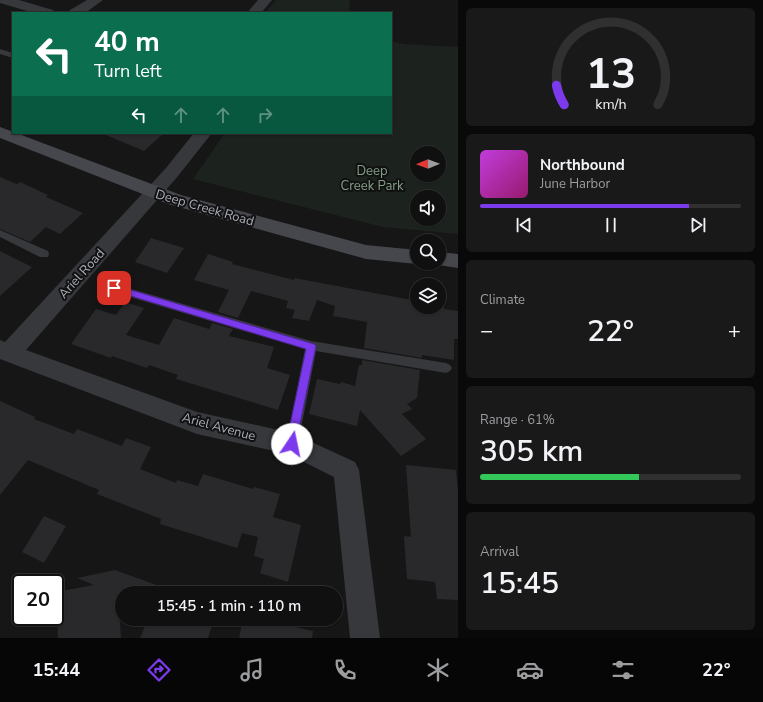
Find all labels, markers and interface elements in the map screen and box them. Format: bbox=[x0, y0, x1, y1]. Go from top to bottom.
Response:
text: 40 m bbox=[94, 23, 160, 61]
icon: left bbox=[28, 28, 80, 80]
text: 13 bbox=[586, 46, 635, 103]
text: Turn left bbox=[94, 59, 162, 83]
text: km/h bbox=[595, 95, 626, 114]
icon: left bbox=[128, 104, 150, 126]
icon: ahead bbox=[170, 104, 192, 126]
icon: ahead bbox=[212, 104, 234, 126]
icon: right bbox=[254, 104, 276, 126]
north arrow bbox=[410, 146, 446, 182]
map controls bbox=[410, 146, 446, 314]
text: Northbound bbox=[540, 155, 625, 175]
park label: Deep Creek Park bbox=[341, 162, 404, 195]
text: June Harbor bbox=[540, 175, 610, 193]
street label: Deep Creek Road bbox=[153, 185, 256, 231]
button: sound bbox=[410, 190, 446, 226]
icon: previous bbox=[513, 214, 535, 236]
icon: pause bbox=[600, 214, 622, 236]
icon: next bbox=[687, 214, 709, 236]
button: search bbox=[410, 234, 446, 270]
street label: Ariel Road bbox=[54, 245, 109, 303]
pin bbox=[97, 271, 131, 305]
icon: arrive bbox=[103, 277, 125, 299]
button: layers bbox=[410, 278, 446, 314]
text: Climate bbox=[480, 291, 525, 309]
text: 22° bbox=[587, 311, 634, 352]
text: − bbox=[480, 316, 493, 346]
text: + bbox=[728, 316, 741, 346]
street label: Ariel Avenue bbox=[180, 409, 258, 445]
text: Range · 61% bbox=[480, 411, 555, 429]
position arrow bbox=[271, 423, 313, 465]
text: 305 km bbox=[480, 431, 583, 472]
text: Arrival bbox=[480, 543, 519, 561]
text: 15:45 bbox=[480, 563, 559, 604]
speed limit sign: 20 bbox=[12, 574, 64, 626]
text: 15:45 · 1 min · 110 m bbox=[157, 596, 301, 616]
icon: directions bbox=[145, 656, 173, 684]
icon: music bbox=[238, 656, 266, 684]
icon: phone bbox=[331, 656, 359, 684]
icon: climate bbox=[424, 656, 452, 684]
icon: car bbox=[516, 656, 544, 684]
icon: filters bbox=[609, 656, 637, 684]
text: 15:44 bbox=[32, 658, 80, 682]
text: 22° bbox=[702, 658, 731, 682]

